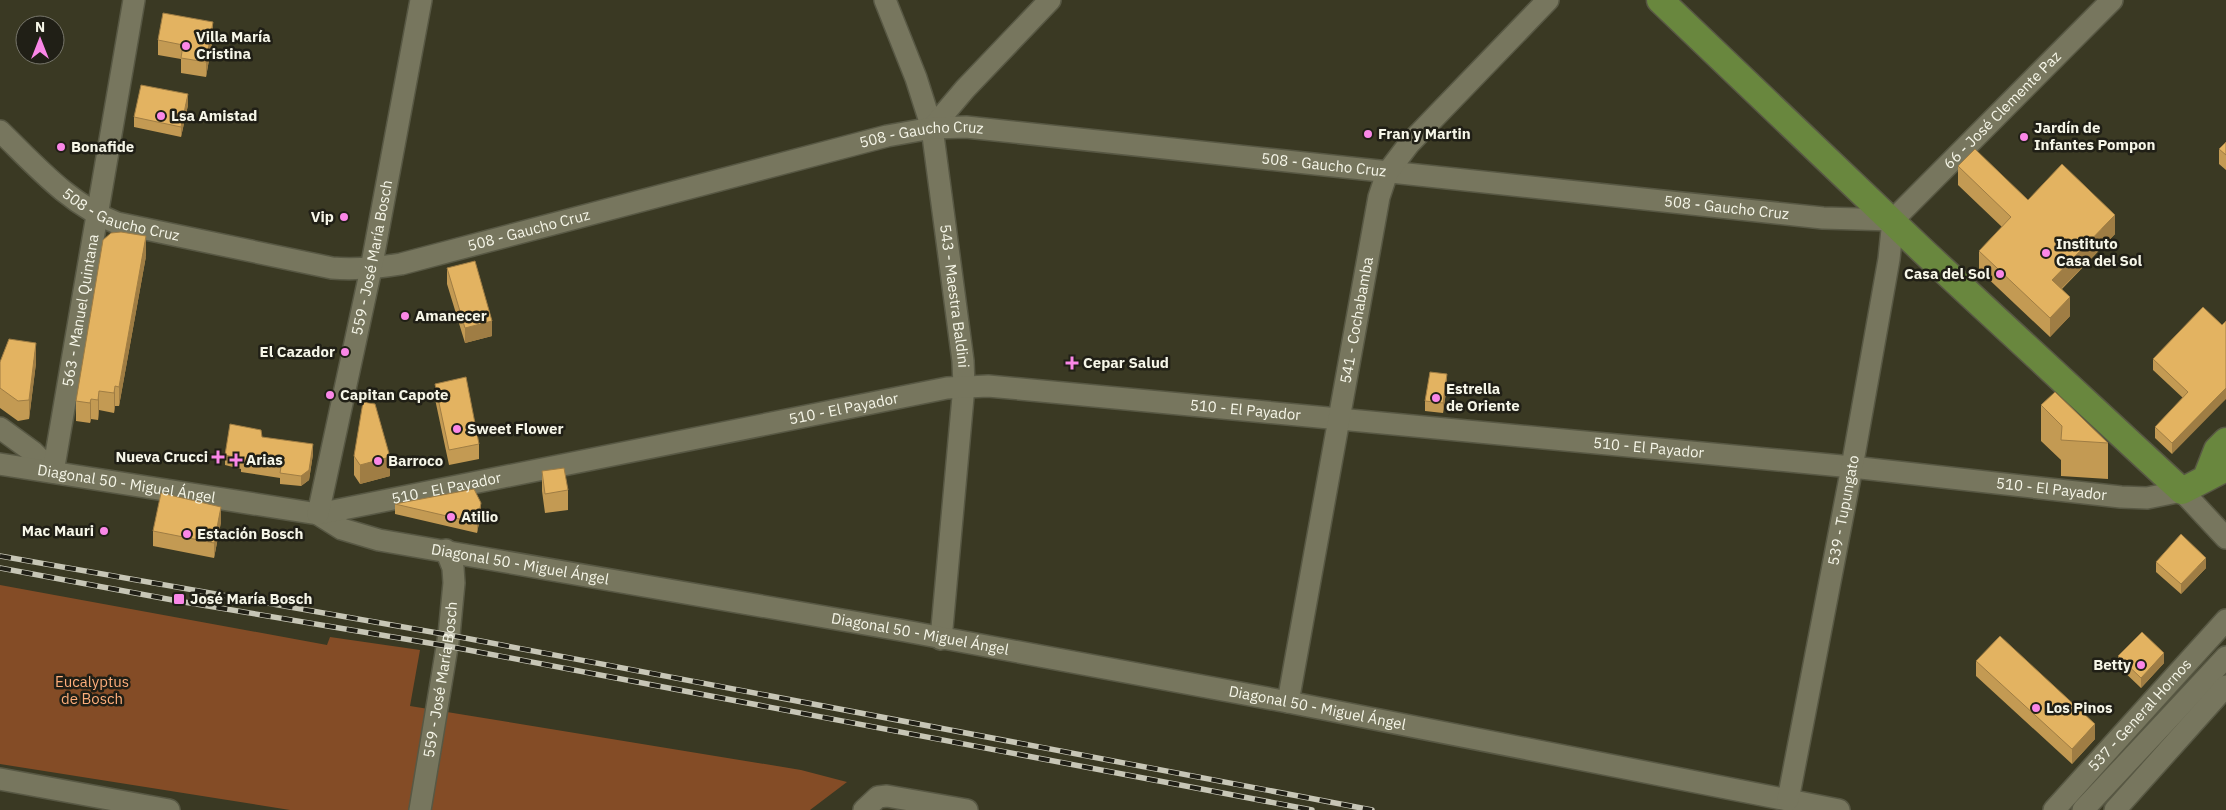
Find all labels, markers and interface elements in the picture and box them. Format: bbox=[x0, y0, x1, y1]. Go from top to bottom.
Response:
north arrow bbox=[15, 15, 65, 65]
text: N bbox=[35, 18, 45, 36]
place label: Villa María Cristina bbox=[196, 27, 271, 63]
marker: Villa María Cristina bbox=[180, 40, 192, 52]
street label: 66 - José Clemente Paz bbox=[1939, 47, 2065, 173]
place label: Lsa Amistad bbox=[171, 106, 257, 125]
marker: Lsa Amistad bbox=[155, 110, 167, 122]
street label: 508 - Gaucho Cruz bbox=[857, 117, 985, 152]
place label: Jardín de Infantes Pompon bbox=[2034, 118, 2155, 154]
place label: Fran y Martin bbox=[1378, 124, 1471, 143]
marker: Fran y Martin bbox=[1362, 128, 1374, 140]
marker: Jardín de Infantes Pompon bbox=[2018, 131, 2030, 143]
place label: Bonafide bbox=[71, 137, 134, 156]
marker: Bonafide bbox=[55, 141, 67, 153]
street label: 508 - Gaucho Cruz bbox=[1260, 148, 1387, 181]
street label: 559 - José María Bosch bbox=[347, 178, 396, 337]
street label: 508 - Gaucho Cruz bbox=[59, 184, 182, 245]
street label: 508 - Gaucho Cruz bbox=[1663, 191, 1790, 223]
street label: 508 - Gaucho Cruz bbox=[465, 205, 592, 255]
place label: Vip bbox=[311, 207, 334, 226]
marker: Vip bbox=[338, 211, 350, 223]
street label: 543 - Maestra Baldini bbox=[936, 223, 973, 368]
street label: 563 - Manuel Quintana bbox=[58, 232, 103, 388]
place label: Instituto Casa del Sol bbox=[2056, 234, 2142, 270]
marker: Instituto Casa del Sol bbox=[2040, 247, 2052, 259]
street label: 541 - Cochabamba bbox=[1336, 255, 1377, 385]
place label: Casa del Sol bbox=[1904, 264, 1990, 283]
marker: Casa del Sol bbox=[1994, 268, 2006, 280]
place label: Amanecer bbox=[415, 306, 487, 325]
marker: Amanecer bbox=[399, 310, 411, 322]
place label: El Cazador bbox=[260, 342, 335, 361]
marker: El Cazador bbox=[339, 346, 351, 358]
place label: Cepar Salud bbox=[1083, 353, 1169, 372]
marker: Cepar Salud bbox=[1065, 356, 1079, 370]
place label: Estrella de Oriente bbox=[1446, 379, 1520, 415]
place label: Capitan Capote bbox=[340, 385, 448, 404]
street label: 510 - El Payador bbox=[787, 388, 900, 428]
marker: Capitan Capote bbox=[324, 389, 336, 401]
marker: Estrella de Oriente bbox=[1430, 392, 1442, 404]
street label: 510 - El Payador bbox=[1189, 395, 1302, 424]
place label: Sweet Flower bbox=[467, 419, 564, 438]
marker: Sweet Flower bbox=[451, 423, 463, 435]
street label: 510 - El Payador bbox=[1592, 433, 1705, 462]
place label: Nueva Crucci bbox=[115, 447, 208, 466]
place label: Arias bbox=[246, 450, 283, 469]
marker: Nueva Crucci bbox=[212, 451, 224, 463]
place label: Barroco bbox=[388, 451, 443, 470]
marker: Arias bbox=[230, 454, 242, 466]
street label: 539 - Tupungato bbox=[1823, 454, 1863, 567]
marker: Barroco bbox=[372, 455, 384, 467]
street label: Diagonal 50 - Miguel Ángel bbox=[36, 460, 217, 507]
street label: 510 - El Payador bbox=[390, 467, 503, 508]
street label: 510 - El Payador bbox=[1995, 473, 2108, 504]
place label: Atilio bbox=[461, 507, 498, 526]
marker: Atilio bbox=[445, 511, 457, 523]
place label: Mac Mauri bbox=[22, 521, 94, 540]
place label: Estación Bosch bbox=[197, 524, 304, 543]
marker: Mac Mauri bbox=[98, 525, 110, 537]
marker: Estación Bosch bbox=[181, 528, 193, 540]
street label: Diagonal 50 - Miguel Ángel bbox=[430, 539, 610, 589]
place label: José María Bosch bbox=[190, 589, 312, 608]
marker: José María Bosch bbox=[172, 592, 186, 606]
street label: 559 - José María Bosch bbox=[419, 601, 461, 759]
street label: Diagonal 50 - Miguel Ángel bbox=[830, 608, 1010, 659]
street label: 537 - General Hornos bbox=[2084, 654, 2195, 775]
place label: Betty bbox=[2093, 655, 2131, 674]
marker: Betty bbox=[2135, 659, 2147, 671]
park label: Eucalyptus de Bosch bbox=[55, 672, 129, 708]
street label: Diagonal 50 - Miguel Ángel bbox=[1227, 681, 1408, 734]
place label: Los Pinos bbox=[2046, 698, 2113, 717]
marker: Los Pinos bbox=[2030, 702, 2042, 714]

